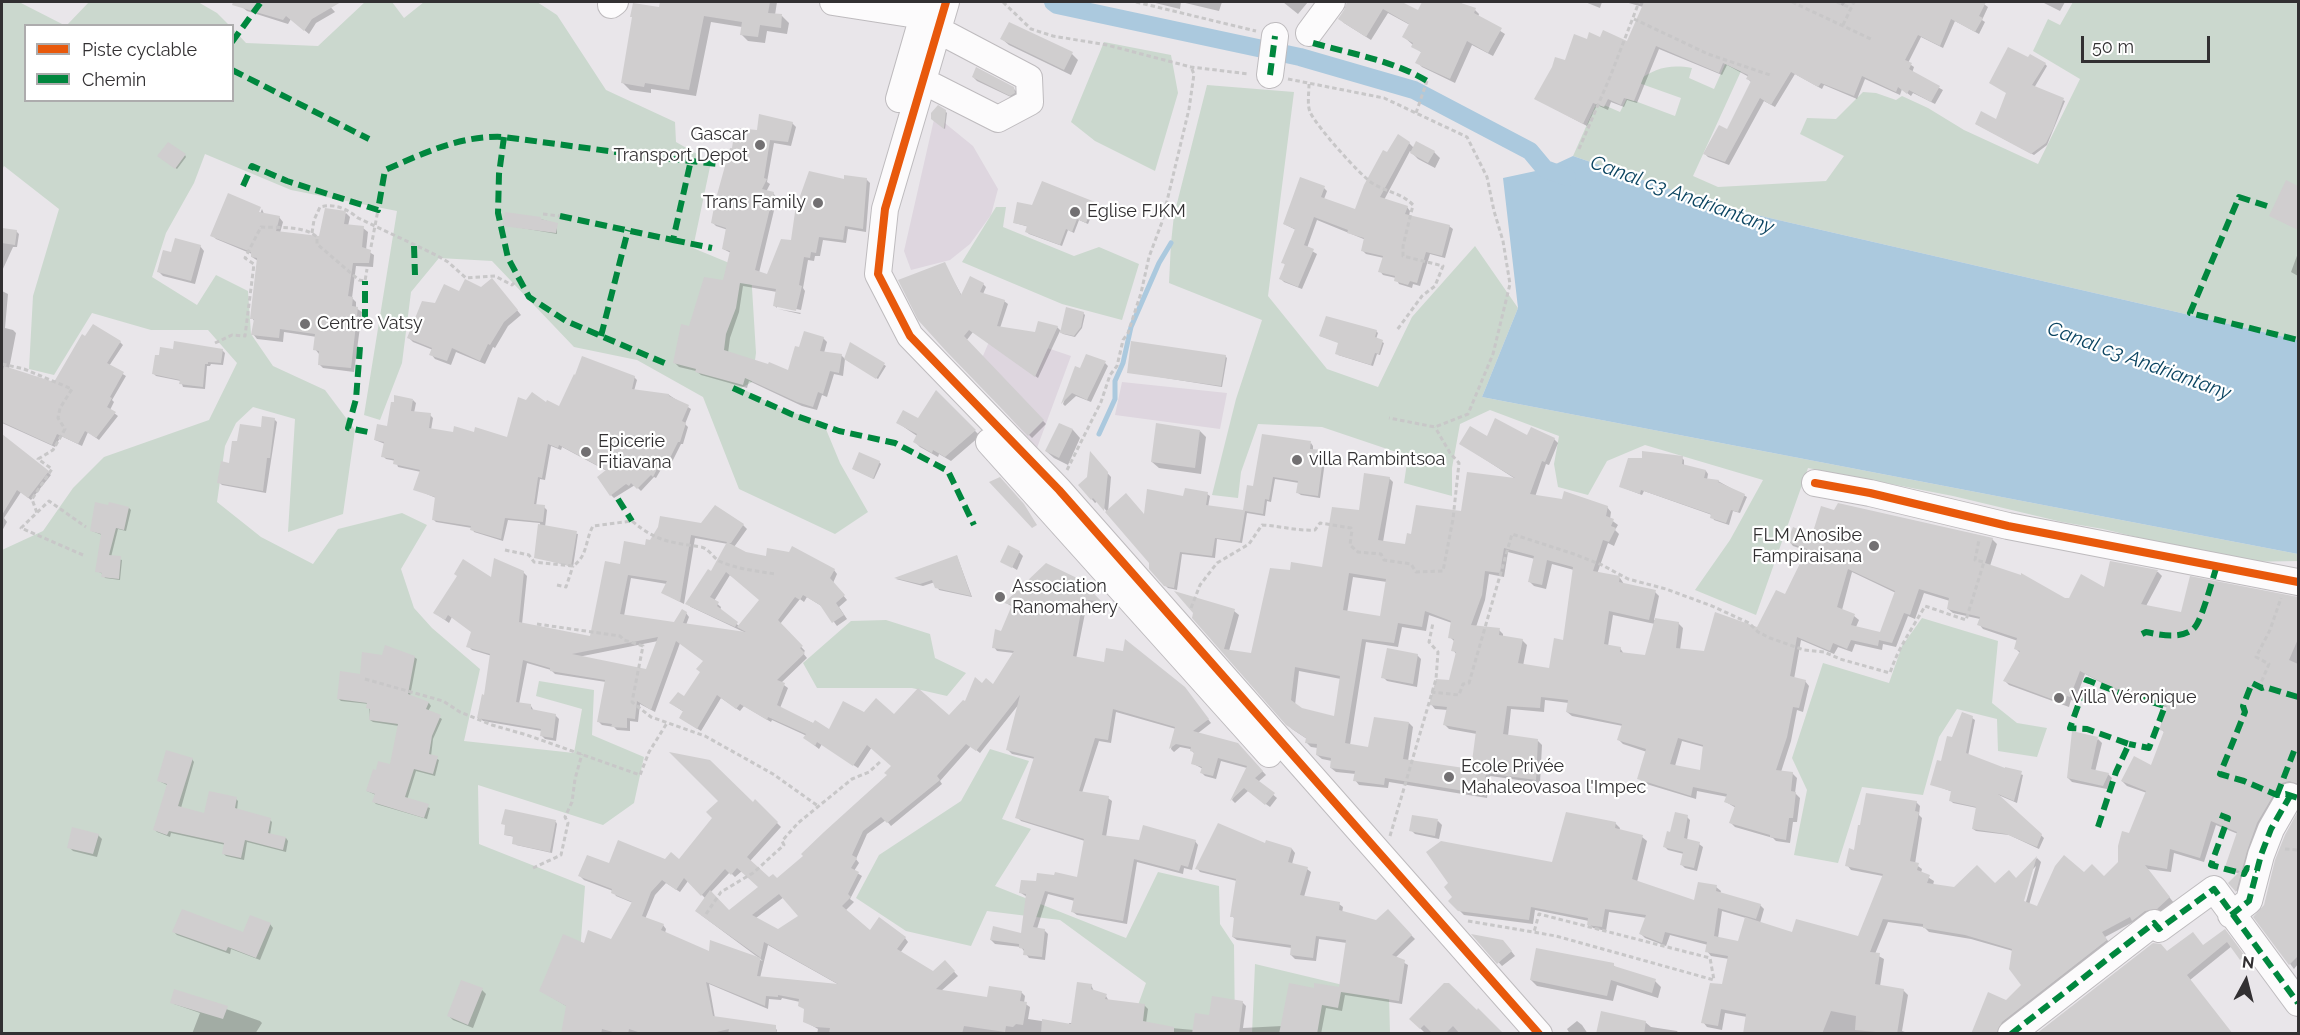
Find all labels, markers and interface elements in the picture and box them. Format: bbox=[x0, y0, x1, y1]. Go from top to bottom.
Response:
legend bbox=[24, 24, 234, 102]
scale bar bbox=[2084, 24, 2213, 62]
text: 50 m bbox=[2092, 36, 2134, 57]
text: Piste cyclable bbox=[82, 39, 197, 60]
text: Chemin bbox=[82, 69, 146, 90]
place label: Gascar Transport Depot bbox=[613, 124, 748, 166]
marker: Gascar Transport Depot bbox=[753, 138, 767, 152]
water label: Canal c3 Andriantany bbox=[1587, 151, 1777, 239]
place label: Trans Family bbox=[703, 192, 806, 214]
marker: Trans Family bbox=[811, 196, 825, 210]
place label: Eglise FJKM bbox=[1087, 201, 1186, 223]
marker: Eglise FJKM bbox=[1068, 205, 1082, 219]
place label: Centre Vatsy bbox=[317, 313, 423, 335]
marker: Centre Vatsy bbox=[298, 317, 312, 331]
water label: Canal c3 Andriantany bbox=[2044, 317, 2234, 405]
place label: Epicerie Fitiavana bbox=[598, 431, 671, 474]
marker: Epicerie Fitiavana bbox=[579, 445, 593, 459]
place label: villa Rambintsoa bbox=[1309, 449, 1445, 471]
marker: villa Rambintsoa bbox=[1290, 453, 1304, 467]
place label: FLM Anosibe Fampiraisana bbox=[1752, 525, 1862, 568]
marker: FLM Anosibe Fampiraisana bbox=[1867, 539, 1881, 553]
place label: Association Ranomahery bbox=[1012, 576, 1118, 618]
marker: Association Ranomahery bbox=[993, 590, 1007, 604]
place label: Villa Véronique bbox=[2071, 687, 2196, 709]
marker: Villa Véronique bbox=[2052, 691, 2066, 705]
place label: Ecole Privée Mahaleovasoa l'Impec bbox=[1461, 756, 1646, 798]
marker: Ecole Privée Mahaleovasoa l'Impec bbox=[1442, 770, 1456, 784]
north arrow bbox=[2216, 951, 2276, 1011]
text: N bbox=[2241, 952, 2255, 973]

